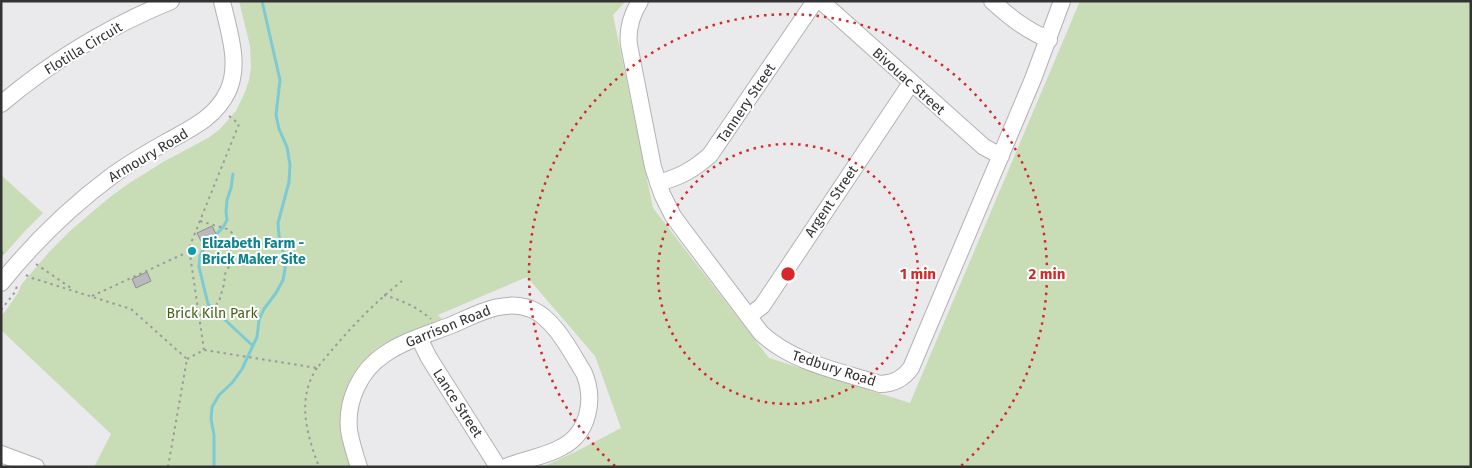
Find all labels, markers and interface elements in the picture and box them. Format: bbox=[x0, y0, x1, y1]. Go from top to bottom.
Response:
street label: Flotilla Circuit bbox=[41, 18, 126, 78]
street label: Bivouac Street bbox=[869, 44, 949, 119]
street label: Tannery Street bbox=[714, 60, 780, 146]
street label: Armoury Road bbox=[105, 125, 191, 186]
street label: Argent Street bbox=[801, 161, 862, 240]
place label: Elizabeth Farm - Brick Maker Site bbox=[202, 235, 306, 268]
marker: Elizabeth Farm - Brick Maker Site bbox=[186, 245, 198, 257]
centre of rings bbox=[779, 265, 797, 283]
text: 1 min bbox=[900, 265, 936, 283]
text: 2 min bbox=[1029, 265, 1065, 283]
street label: Garrison Road bbox=[403, 302, 493, 351]
park label: Brick Kiln Park bbox=[166, 305, 258, 322]
street label: Tedbury Road bbox=[790, 347, 878, 390]
street label: Lance Street bbox=[429, 366, 487, 442]

